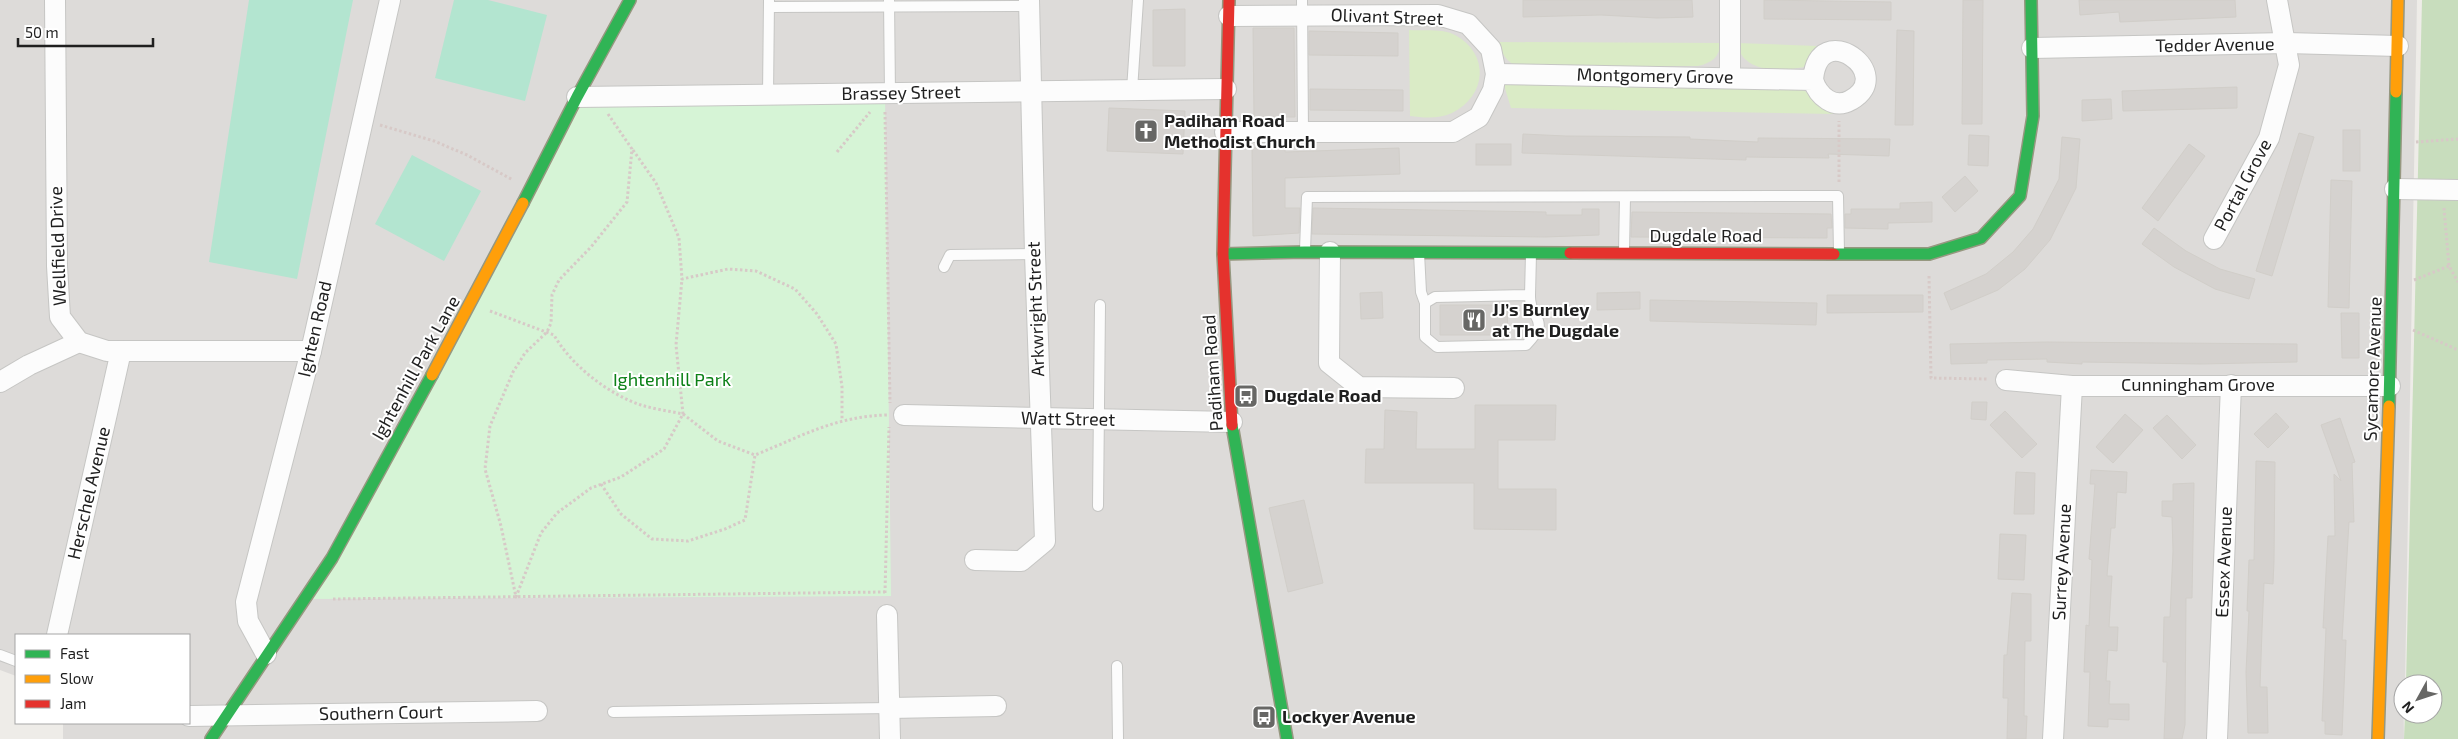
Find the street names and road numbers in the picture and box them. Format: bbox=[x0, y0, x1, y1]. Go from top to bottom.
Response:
street label: Olivant Street bbox=[1330, 3, 1444, 29]
street label: Tedder Avenue bbox=[2155, 32, 2275, 56]
street label: Montgomery Grove bbox=[1576, 63, 1734, 87]
street label: Brassey Street bbox=[841, 80, 961, 104]
street label: Portal Grove bbox=[2209, 135, 2276, 234]
street label: Wellfield Drive bbox=[44, 186, 70, 306]
street label: Dugdale Road bbox=[1650, 224, 1762, 246]
street label: Arkwright Street bbox=[1022, 241, 1048, 377]
street label: Ighten Road bbox=[292, 279, 336, 379]
street label: Ightenhill Park Lane bbox=[366, 292, 464, 443]
street label: Sycamore Avenue bbox=[2358, 296, 2386, 442]
street label: Padiham Road bbox=[1197, 314, 1227, 432]
street label: Cunningham Grove bbox=[2121, 373, 2275, 395]
street label: Watt Street bbox=[1021, 406, 1116, 430]
street label: Herschel Avenue bbox=[62, 424, 114, 561]
street label: Surrey Avenue bbox=[2047, 503, 2075, 621]
street label: Essex Avenue bbox=[2210, 506, 2236, 618]
street label: Southern Court bbox=[319, 700, 443, 724]

